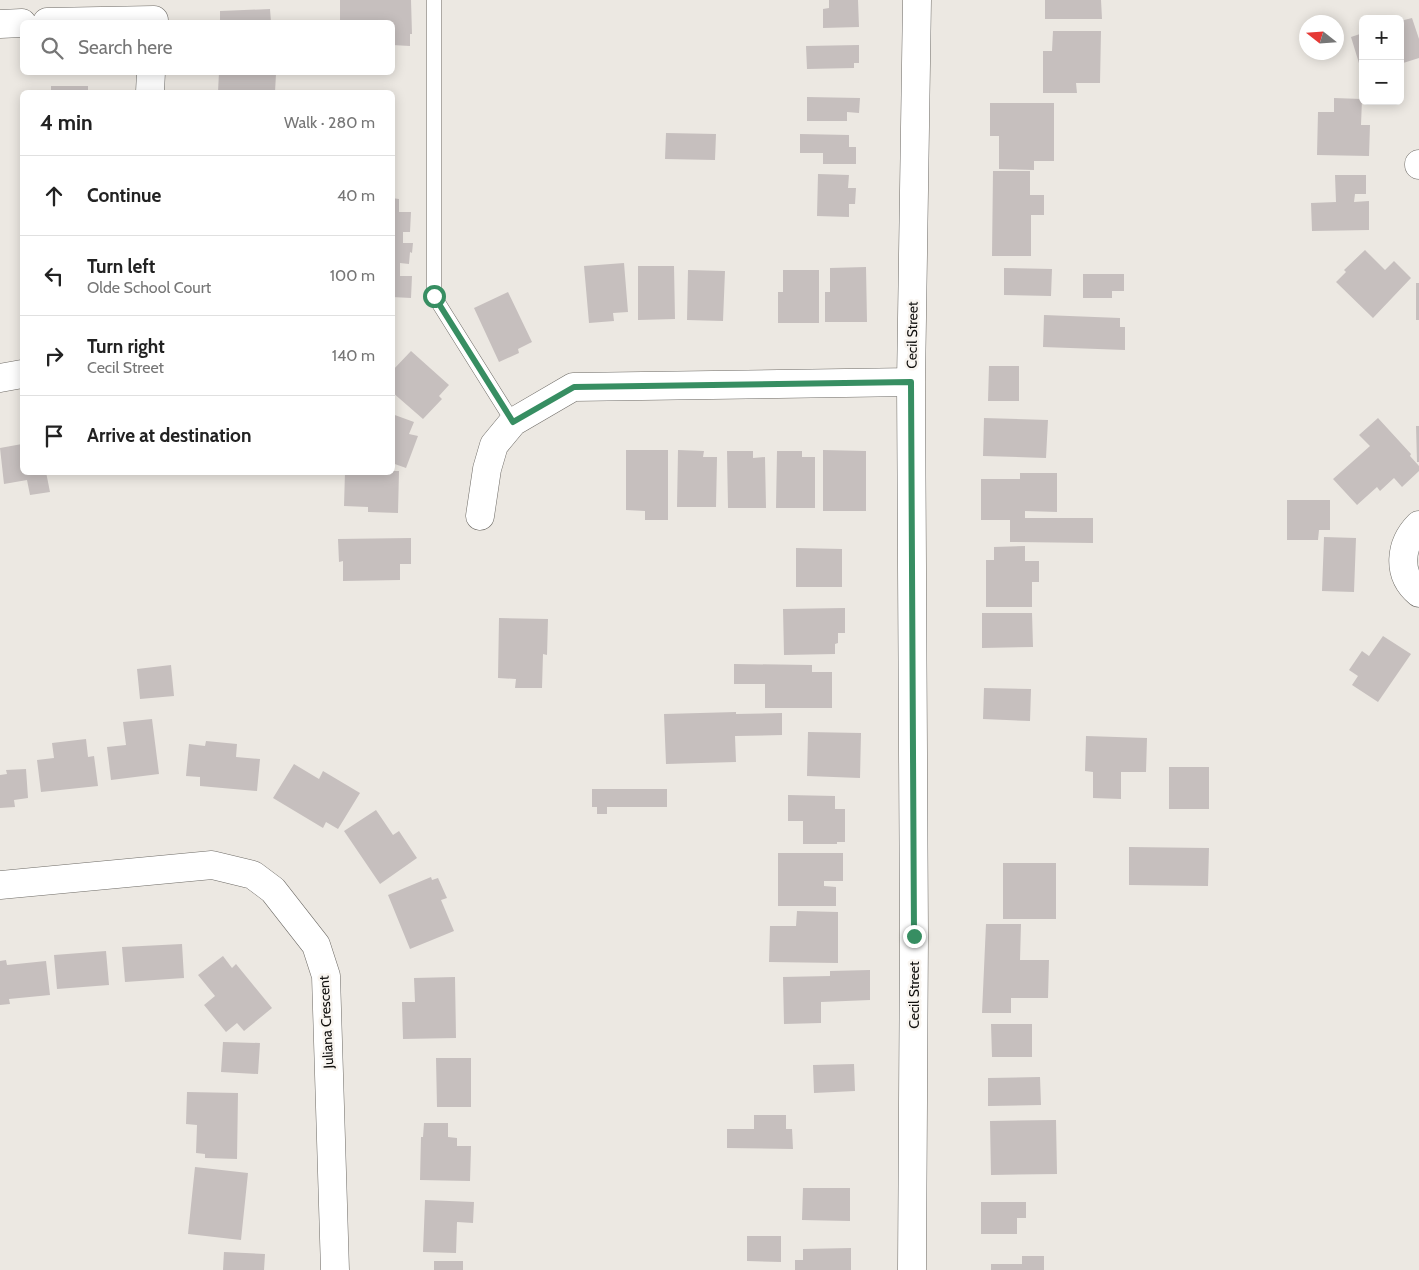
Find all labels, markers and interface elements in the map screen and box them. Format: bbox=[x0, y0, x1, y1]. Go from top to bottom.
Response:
north arrow bbox=[1299, 15, 1344, 60]
map controls bbox=[1359, 15, 1404, 105]
button: + bbox=[1359, 15, 1404, 60]
search box bbox=[20, 20, 395, 75]
icon: search bbox=[38, 34, 66, 62]
text: Search here bbox=[78, 36, 172, 59]
button: − bbox=[1359, 60, 1404, 105]
text: 4 min bbox=[40, 110, 93, 135]
text: Walk · 280 m bbox=[284, 113, 375, 132]
icon: ahead bbox=[40, 182, 68, 210]
text: Continue bbox=[87, 184, 161, 207]
text: 40 m bbox=[337, 186, 375, 205]
text: Turn left bbox=[87, 255, 155, 278]
icon: left bbox=[40, 262, 68, 290]
text: 100 m bbox=[330, 266, 375, 285]
text: Olde School Court bbox=[87, 278, 211, 297]
route start bbox=[423, 285, 446, 308]
street label: Cecil Street bbox=[902, 301, 922, 369]
text: Turn right bbox=[87, 335, 165, 358]
icon: right bbox=[40, 342, 68, 370]
text: 140 m bbox=[332, 346, 375, 365]
text: Cecil Street bbox=[87, 358, 164, 377]
icon: arrive bbox=[40, 422, 68, 450]
text: Arrive at destination bbox=[87, 424, 251, 447]
route end bbox=[903, 925, 926, 948]
street label: Cecil Street bbox=[905, 961, 923, 1029]
street label: Juliana Crescent bbox=[315, 975, 337, 1070]

